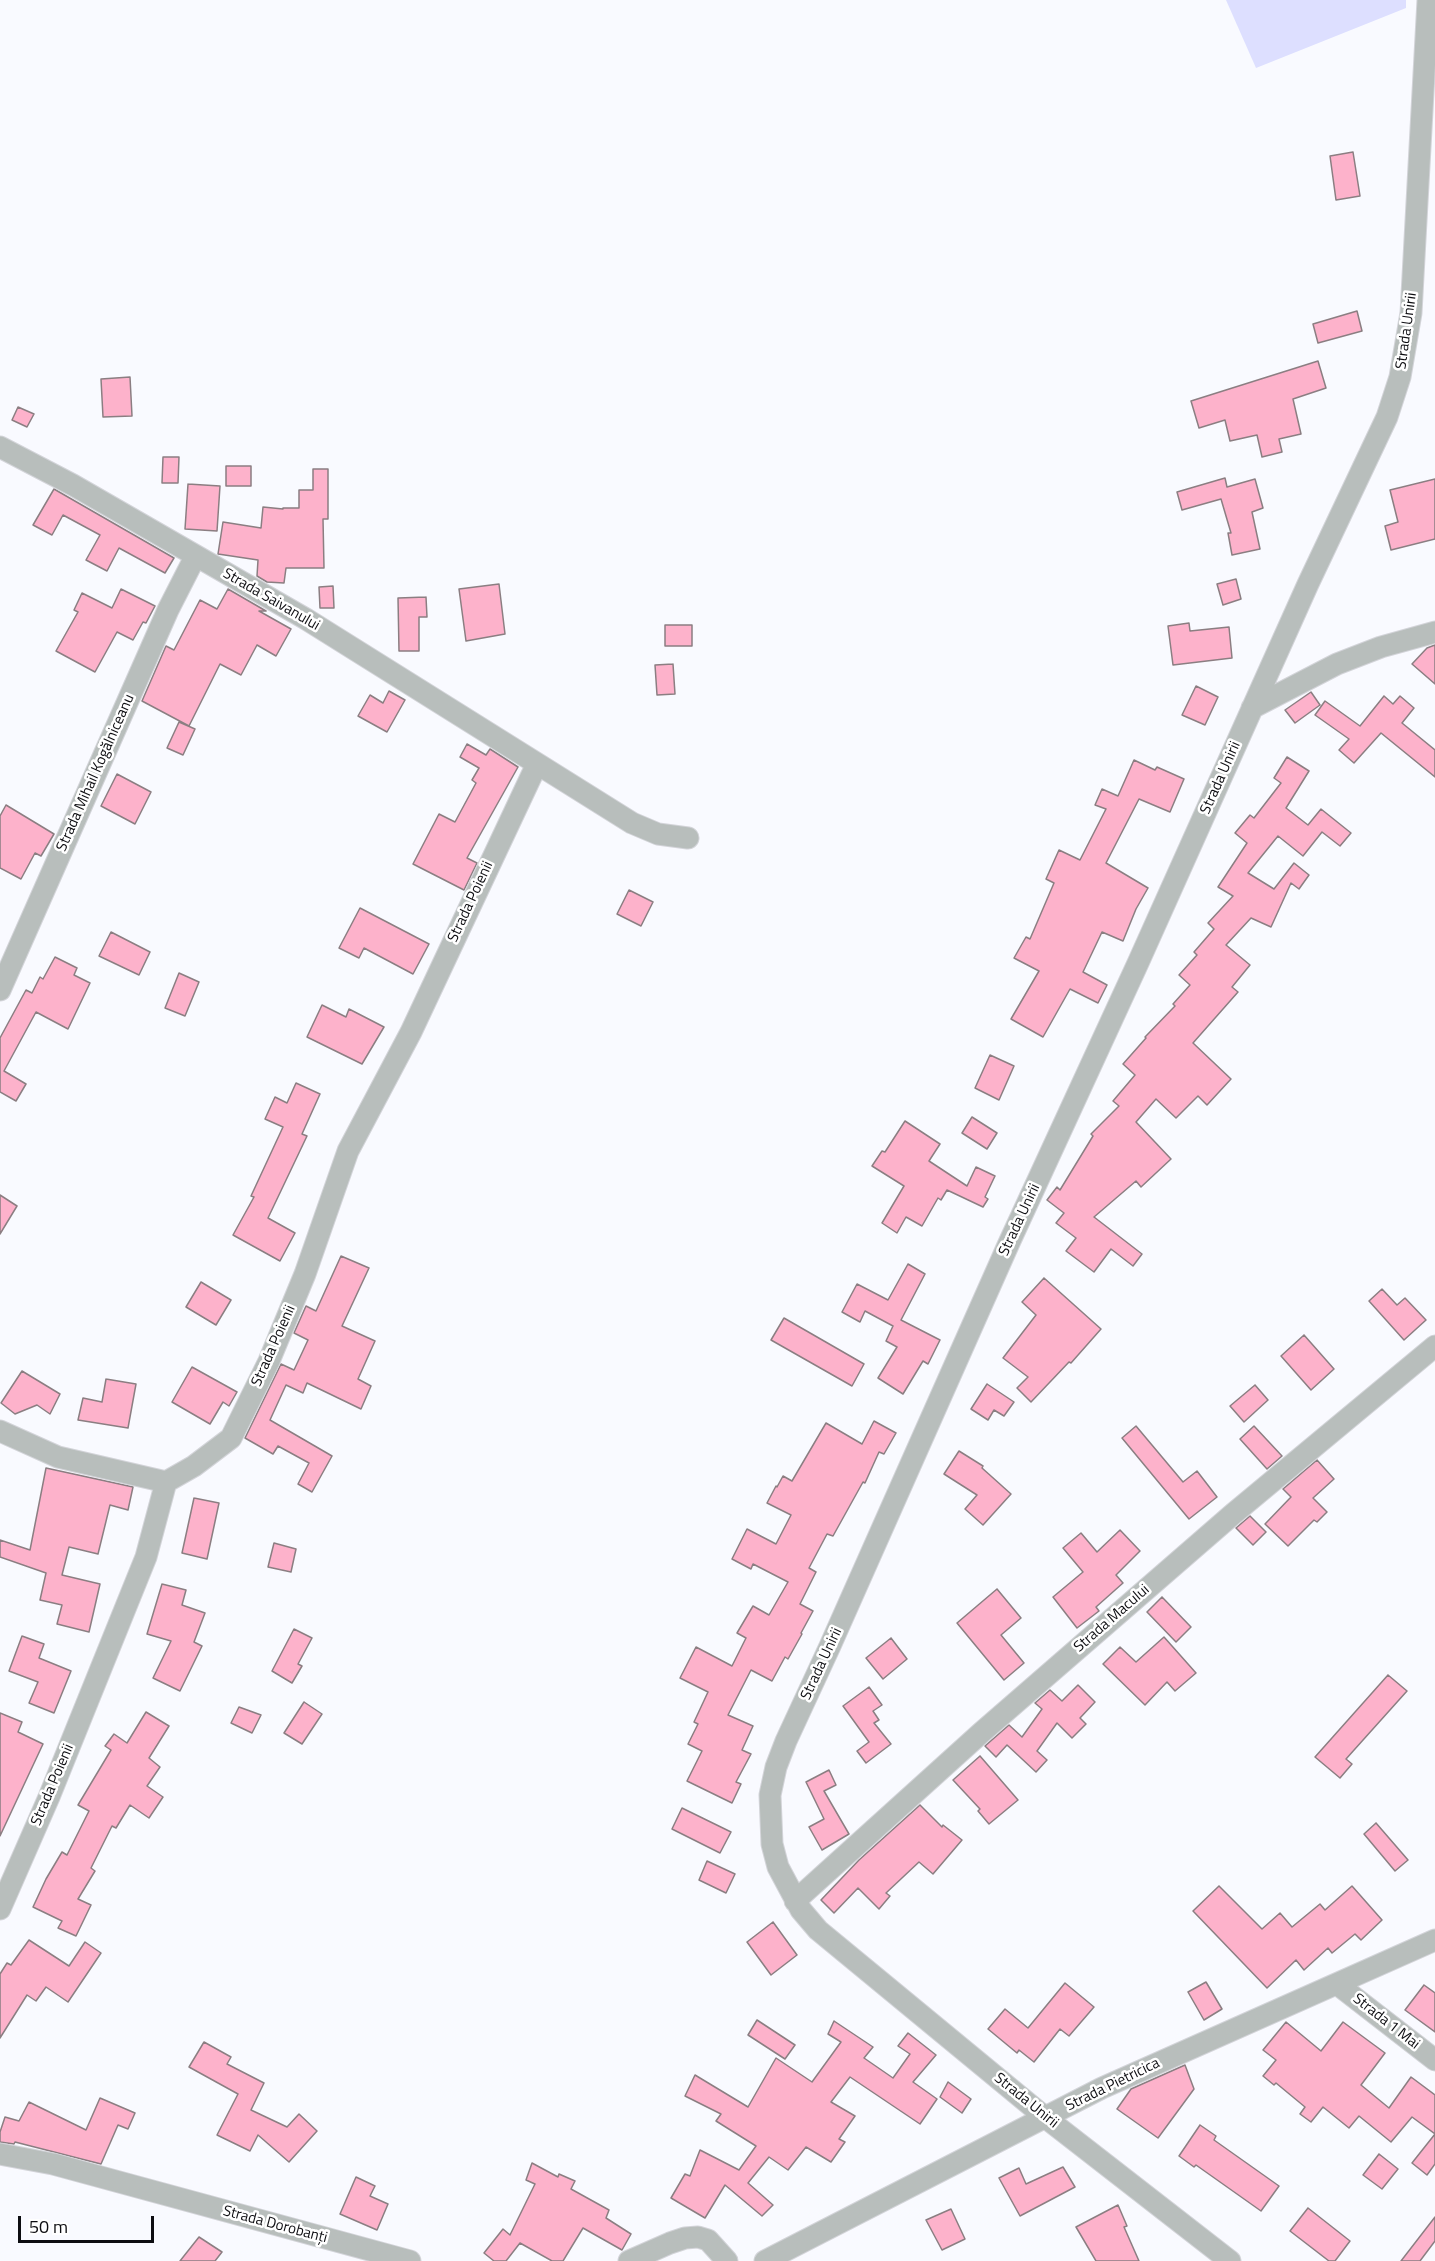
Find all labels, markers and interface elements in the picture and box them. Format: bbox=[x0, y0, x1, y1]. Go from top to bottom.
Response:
street label: Strada Unirii bbox=[1393, 291, 1421, 371]
street label: Strada Saivanului bbox=[219, 565, 323, 635]
street label: Strada Mihail Kogălniceanu bbox=[53, 692, 139, 854]
street label: Strada Unirii bbox=[1197, 739, 1245, 817]
street label: Strada Poienii bbox=[444, 859, 498, 945]
street label: Strada Unirii bbox=[995, 1181, 1045, 1259]
street label: Strada Poienii bbox=[248, 1303, 300, 1389]
street label: Strada Macului bbox=[1071, 1581, 1153, 1657]
street label: Strada Unirii bbox=[797, 1625, 847, 1703]
street label: Strada Poienii bbox=[28, 1741, 78, 1829]
street label: Strada 1 Mai bbox=[1349, 1990, 1423, 2054]
street label: Strada Pietricica bbox=[1063, 2055, 1163, 2115]
street label: Strada Unirii bbox=[990, 2070, 1062, 2132]
street label: Strada Dorobanți bbox=[221, 2202, 329, 2248]
scale bar bbox=[21, 2204, 158, 2242]
text: 50 m bbox=[29, 2213, 68, 2240]

